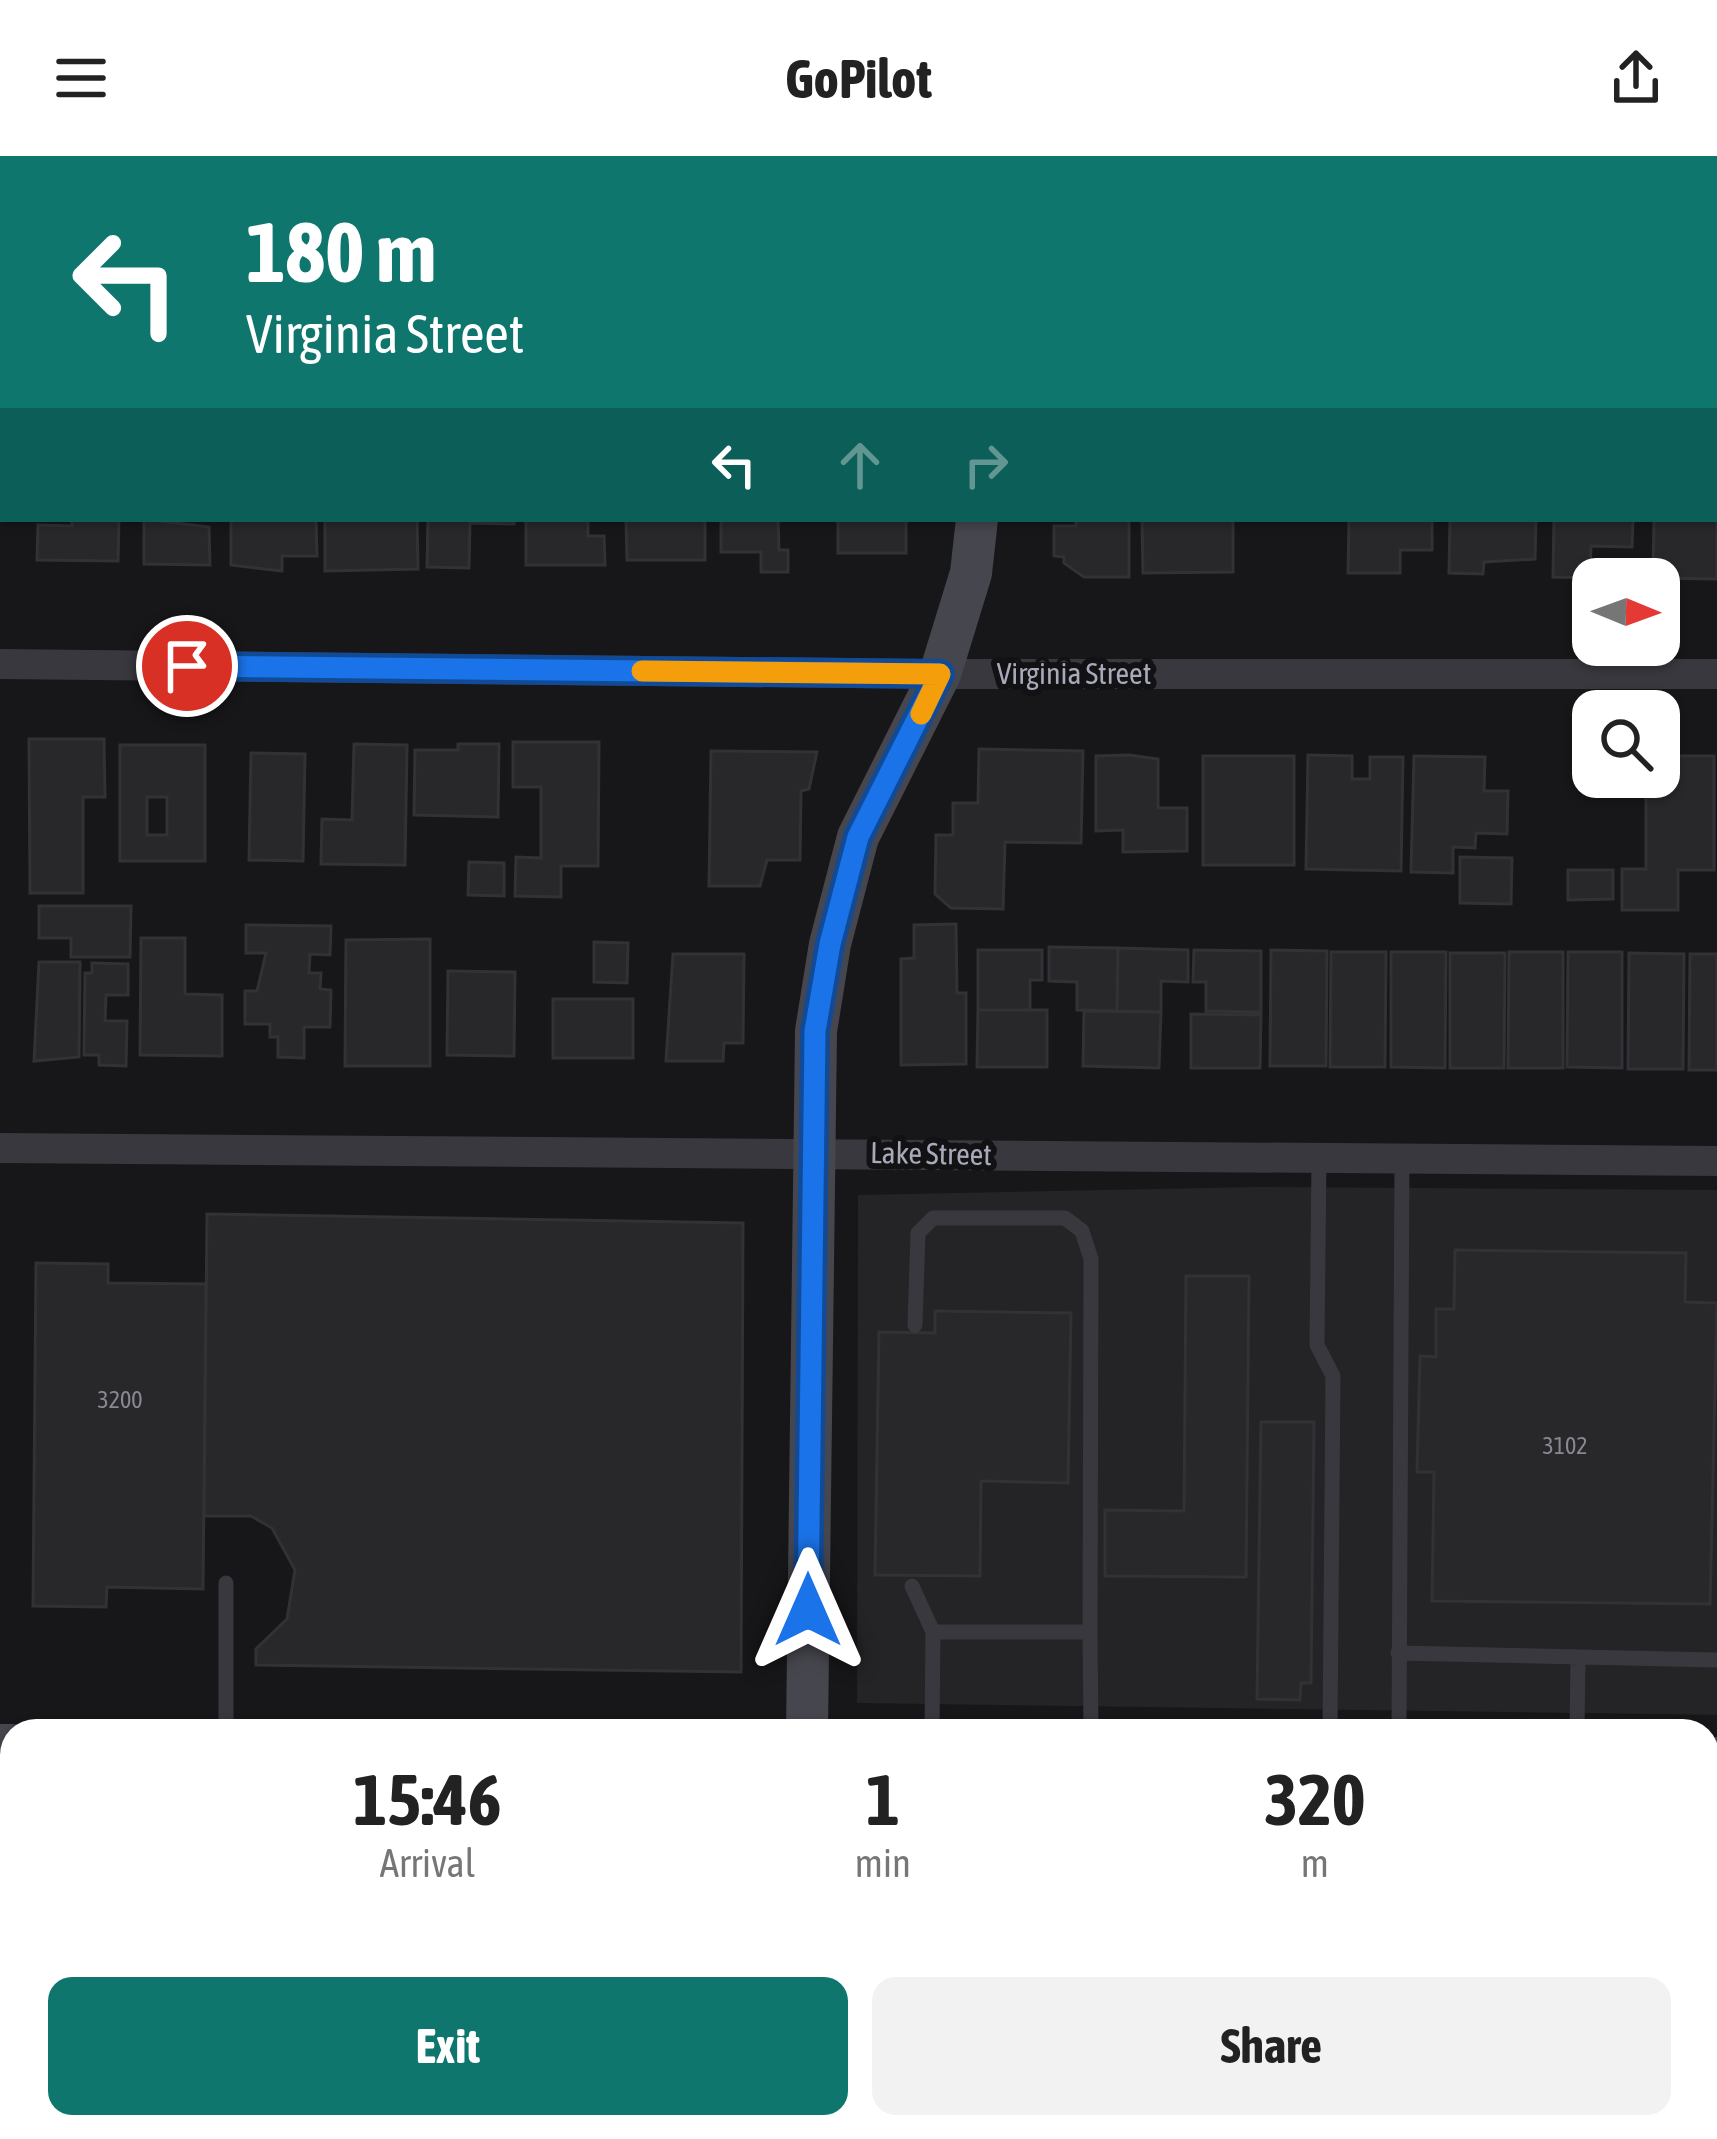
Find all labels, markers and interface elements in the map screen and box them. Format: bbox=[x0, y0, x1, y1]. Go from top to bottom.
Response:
icon: menu bbox=[48, 45, 114, 111]
icon: share bbox=[1603, 45, 1669, 111]
text: GoPilot bbox=[785, 48, 932, 109]
icon: left bbox=[48, 204, 204, 360]
text: 180 m bbox=[246, 204, 436, 300]
text: Virginia Street bbox=[246, 303, 524, 364]
icon: left bbox=[701, 432, 767, 498]
icon: ahead bbox=[827, 432, 893, 498]
icon: right bbox=[953, 432, 1019, 498]
north arrow bbox=[1572, 558, 1680, 666]
map controls bbox=[1572, 558, 1680, 798]
pin bbox=[136, 615, 238, 717]
icon: arrive bbox=[154, 633, 220, 699]
street label: Virginia Street bbox=[997, 656, 1151, 690]
button: search bbox=[1572, 690, 1680, 798]
street label: Lake Street bbox=[870, 1135, 992, 1171]
house number: 3200 bbox=[97, 1386, 143, 1413]
house number: 3102 bbox=[1542, 1432, 1588, 1459]
position arrow bbox=[745, 1547, 871, 1673]
text: 15:46 bbox=[353, 1758, 502, 1840]
text: 1 bbox=[866, 1758, 900, 1840]
text: 320 bbox=[1264, 1758, 1366, 1840]
text: Arrival bbox=[380, 1841, 475, 1885]
text: min bbox=[855, 1841, 911, 1885]
text: m bbox=[1301, 1841, 1329, 1885]
button: Exit bbox=[48, 1977, 848, 2115]
button: Share bbox=[872, 1977, 1671, 2115]

